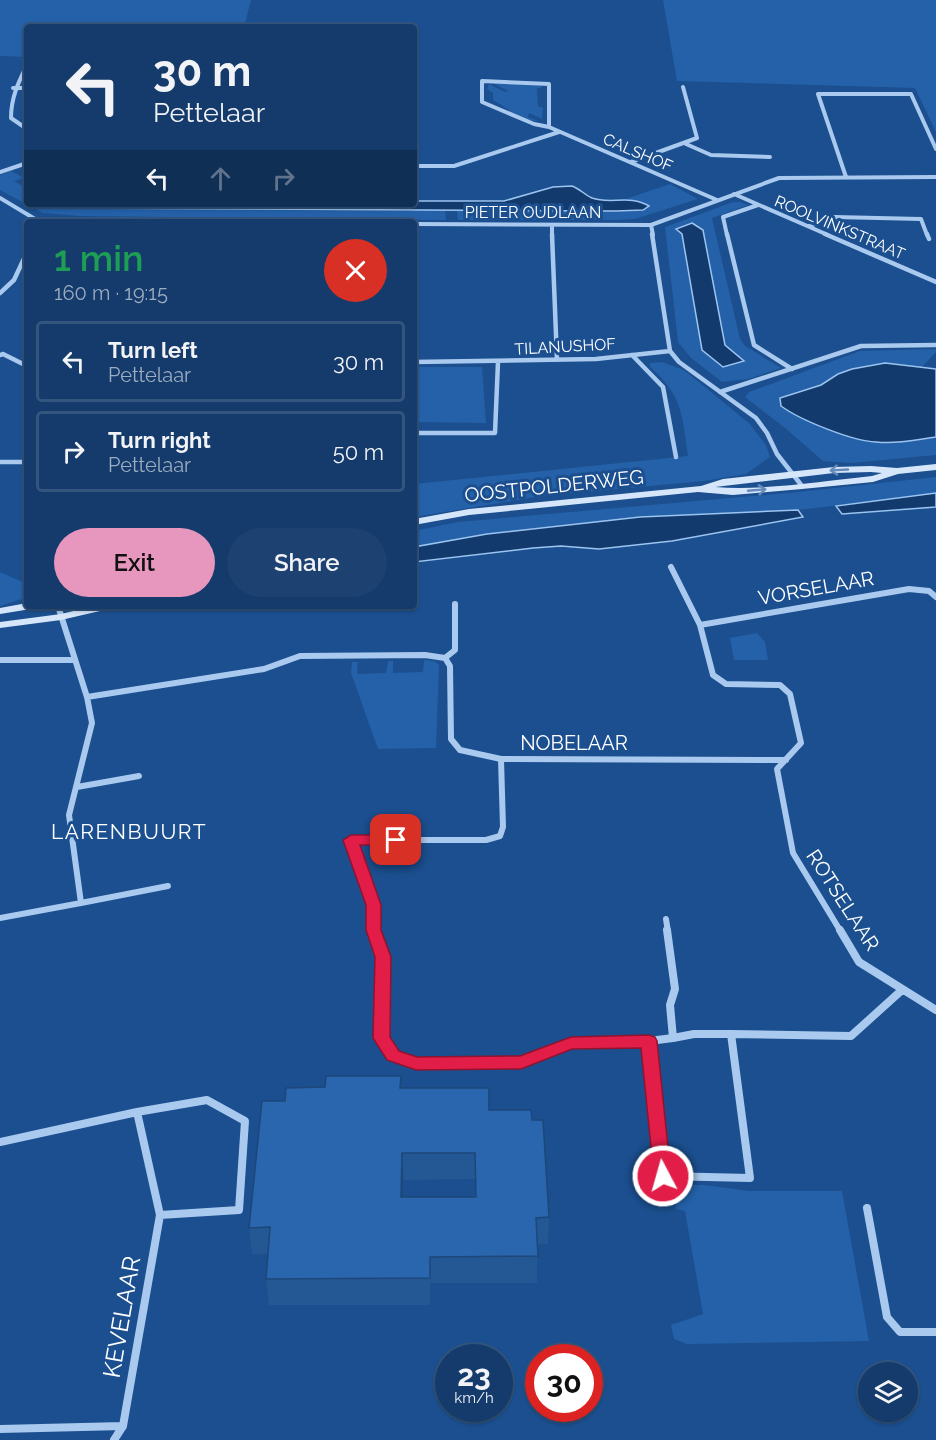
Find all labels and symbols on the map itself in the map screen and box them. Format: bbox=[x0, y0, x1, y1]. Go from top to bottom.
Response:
street label: CALSHOF bbox=[600, 129, 676, 176]
street label: ROOLVINKSTRAAT bbox=[772, 191, 908, 264]
street label: PIETER OUDLAAN bbox=[465, 203, 601, 222]
street label: TILANUSHOF bbox=[514, 334, 616, 359]
one-way arrow bbox=[829, 464, 849, 475]
street label: OOSTPOLDERWEG bbox=[463, 465, 645, 507]
one-way arrow bbox=[746, 484, 766, 495]
street label: VORSELAAR bbox=[756, 566, 876, 610]
street label: NOBELAAR bbox=[520, 731, 628, 755]
pin bbox=[370, 814, 421, 865]
district label: LARENBUURT bbox=[51, 819, 207, 844]
street label: ROTSELAAR bbox=[801, 845, 885, 955]
position arrow bbox=[631, 1144, 695, 1208]
street label: KEVELAAR bbox=[97, 1254, 146, 1380]
speed limit sign: 30 bbox=[525, 1344, 603, 1422]

